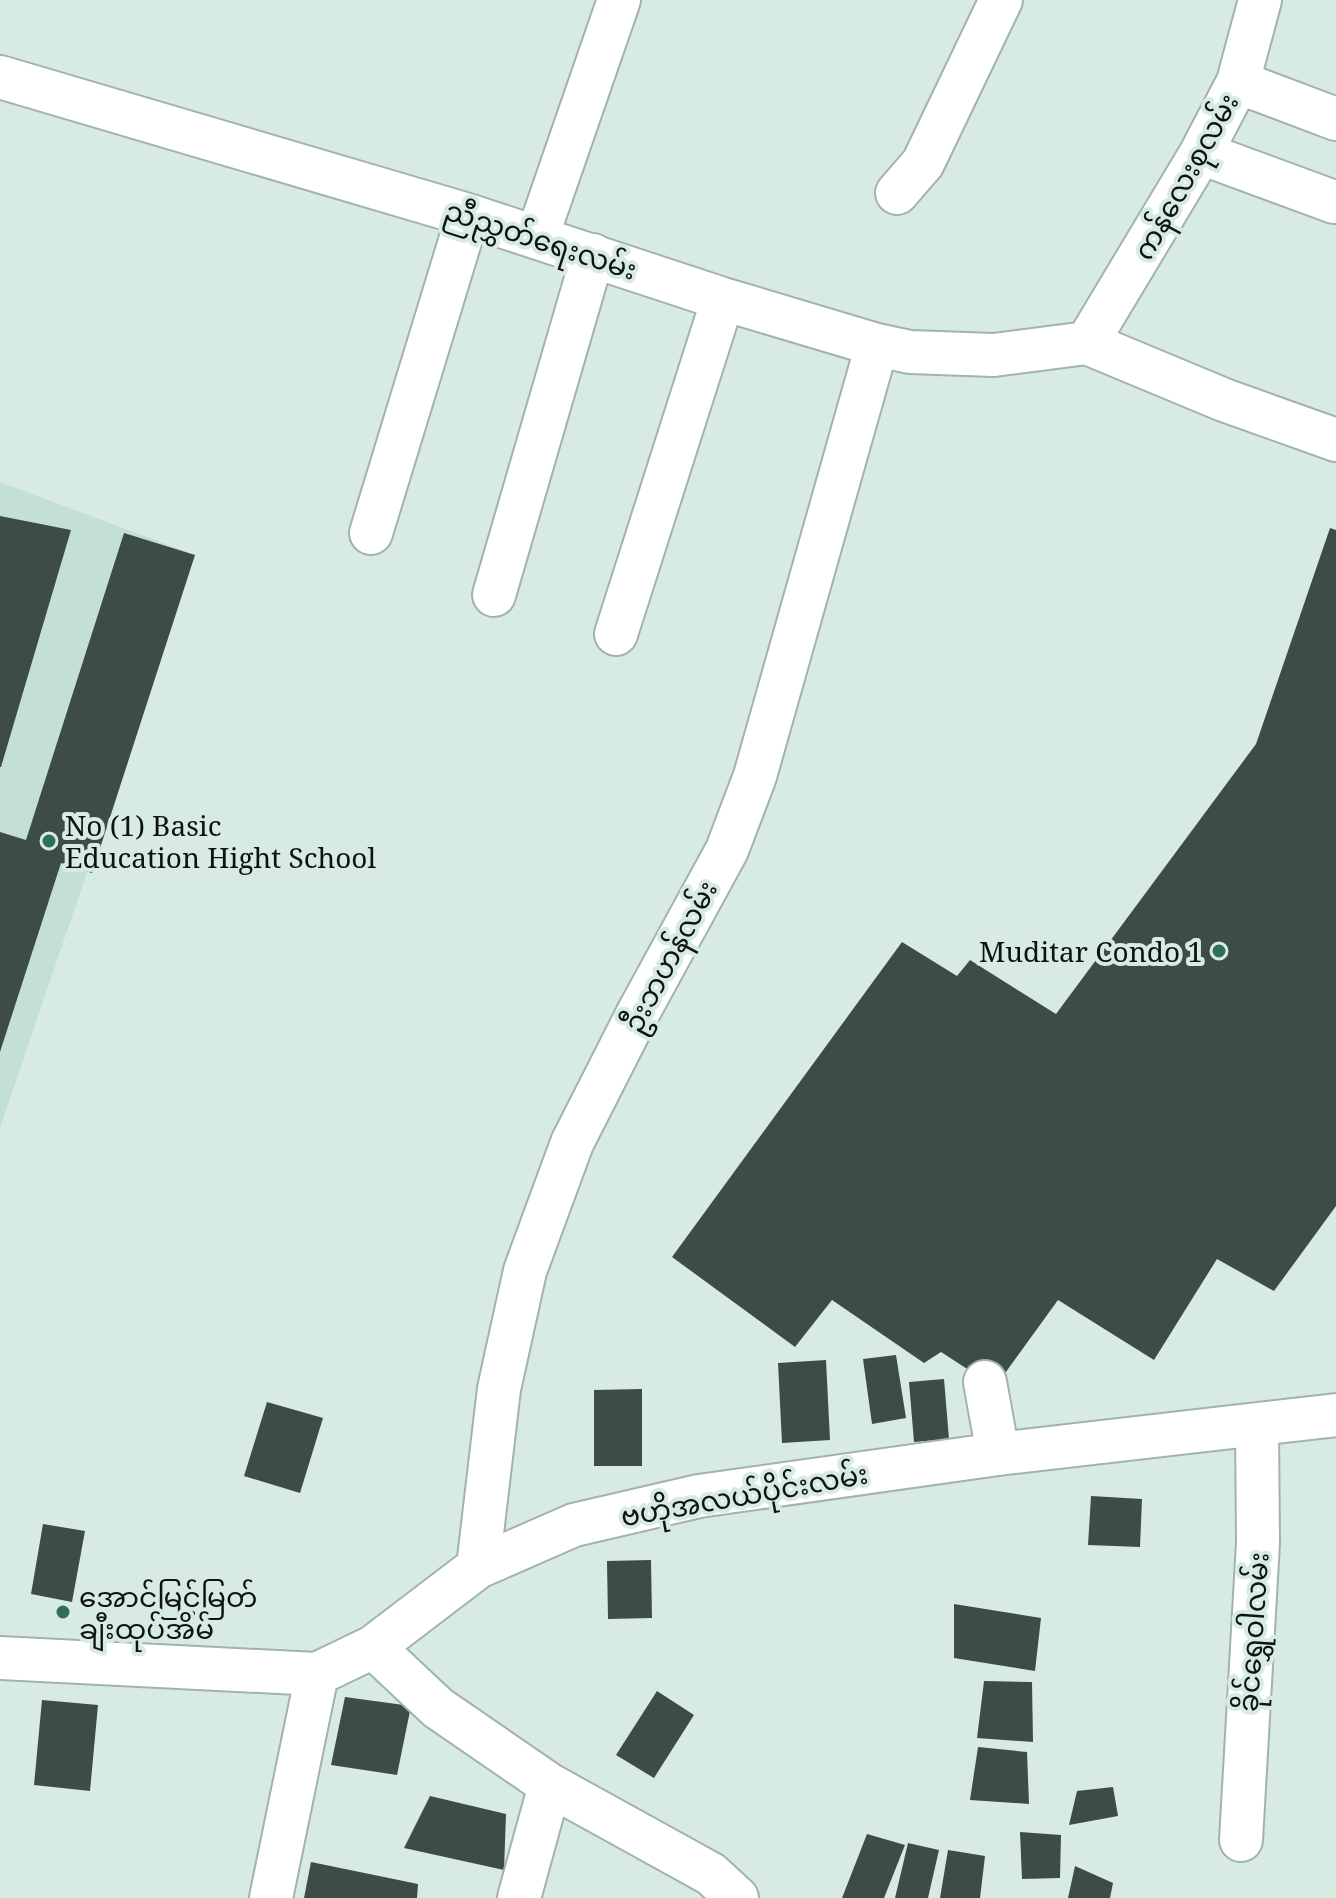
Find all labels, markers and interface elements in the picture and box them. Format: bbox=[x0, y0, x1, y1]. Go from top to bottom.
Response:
street label: ကန်လေးစုလမ်း bbox=[1124, 86, 1251, 269]
street label: ညီညွှတ်ရေးလမ်း bbox=[438, 190, 642, 293]
place label: No (1) Basic Education Hight School bbox=[65, 806, 377, 876]
marker: No (1) Basic Education Hight School bbox=[40, 832, 58, 850]
street label: ဦးဘဟန်လမ်း bbox=[613, 873, 729, 1041]
place label: Muditar Condo 1 bbox=[979, 932, 1203, 970]
marker: Muditar Condo 1 bbox=[1210, 942, 1228, 960]
street label: ဗဟိုအလယ်ပိုင်းလမ်း bbox=[617, 1454, 871, 1539]
street label: ခိုင်ရွှေဝါလမ်း bbox=[1227, 1551, 1282, 1714]
place label: အောင်မြင့်မြတ် ချီးထုပ်အိမ် bbox=[79, 1577, 258, 1652]
marker: အောင်မြင့်မြတ် ချီးထုပ်အိမ် bbox=[54, 1603, 72, 1621]

